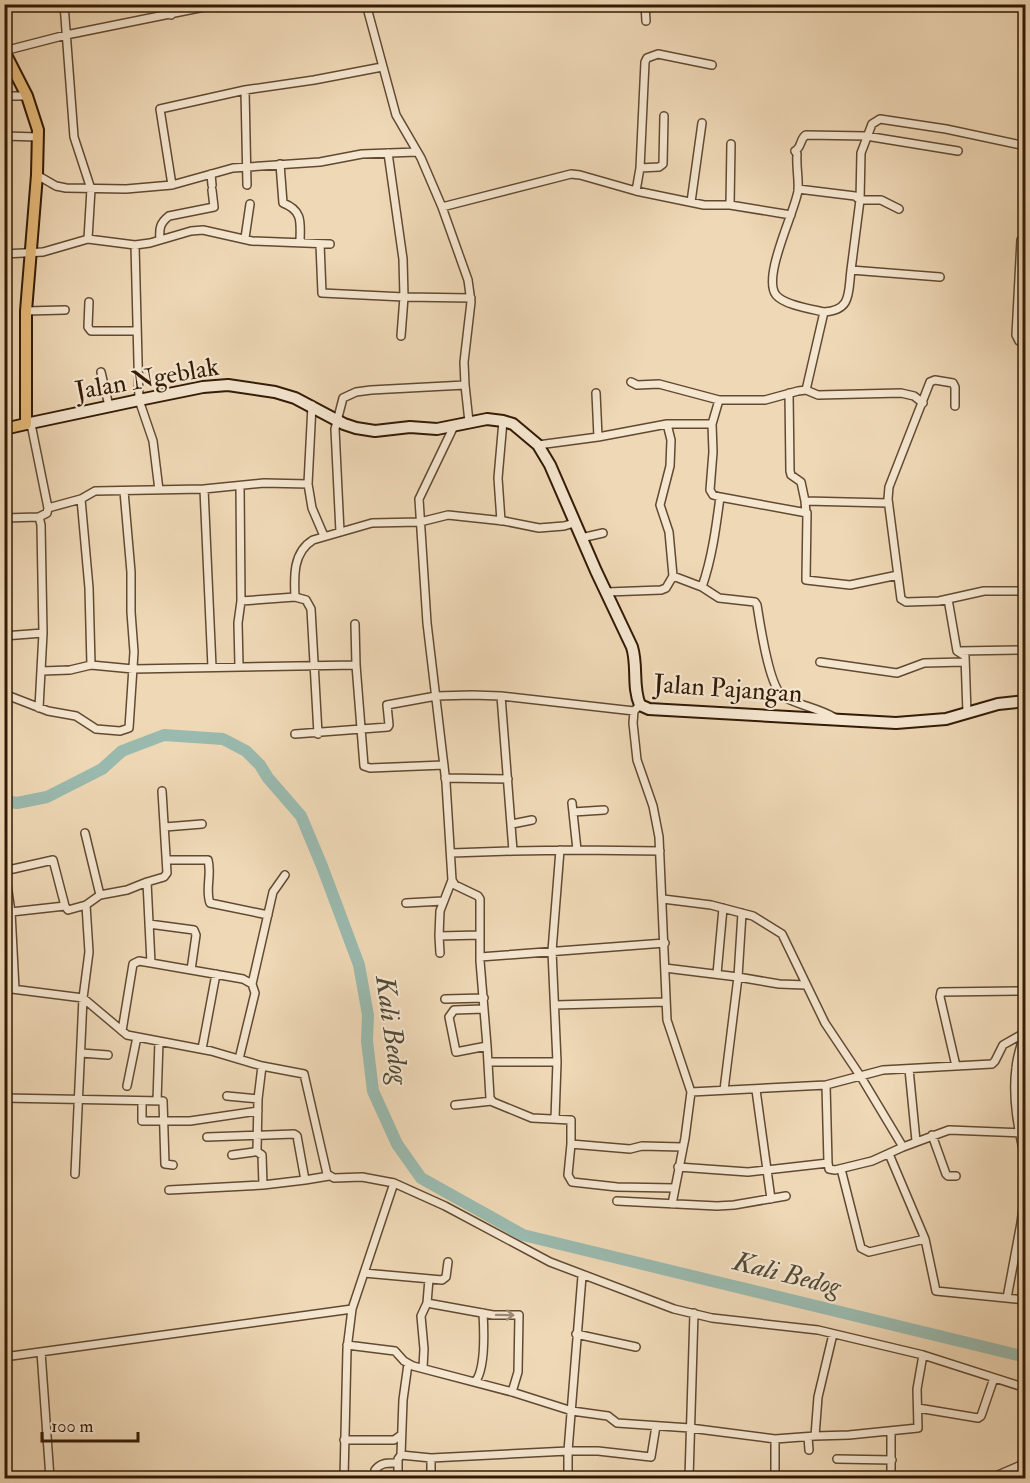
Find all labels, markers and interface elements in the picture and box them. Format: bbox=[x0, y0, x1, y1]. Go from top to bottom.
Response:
street label: Jalan Ngeblak bbox=[72, 351, 222, 408]
street label: Jalan Pajangan bbox=[651, 668, 804, 710]
water label: Kali Bedog bbox=[368, 972, 416, 1088]
water label: Kali Bedog bbox=[728, 1244, 846, 1304]
one-way arrow bbox=[495, 1309, 515, 1321]
scale bar bbox=[42, 1405, 138, 1443]
text: 100 m bbox=[51, 1415, 94, 1438]

